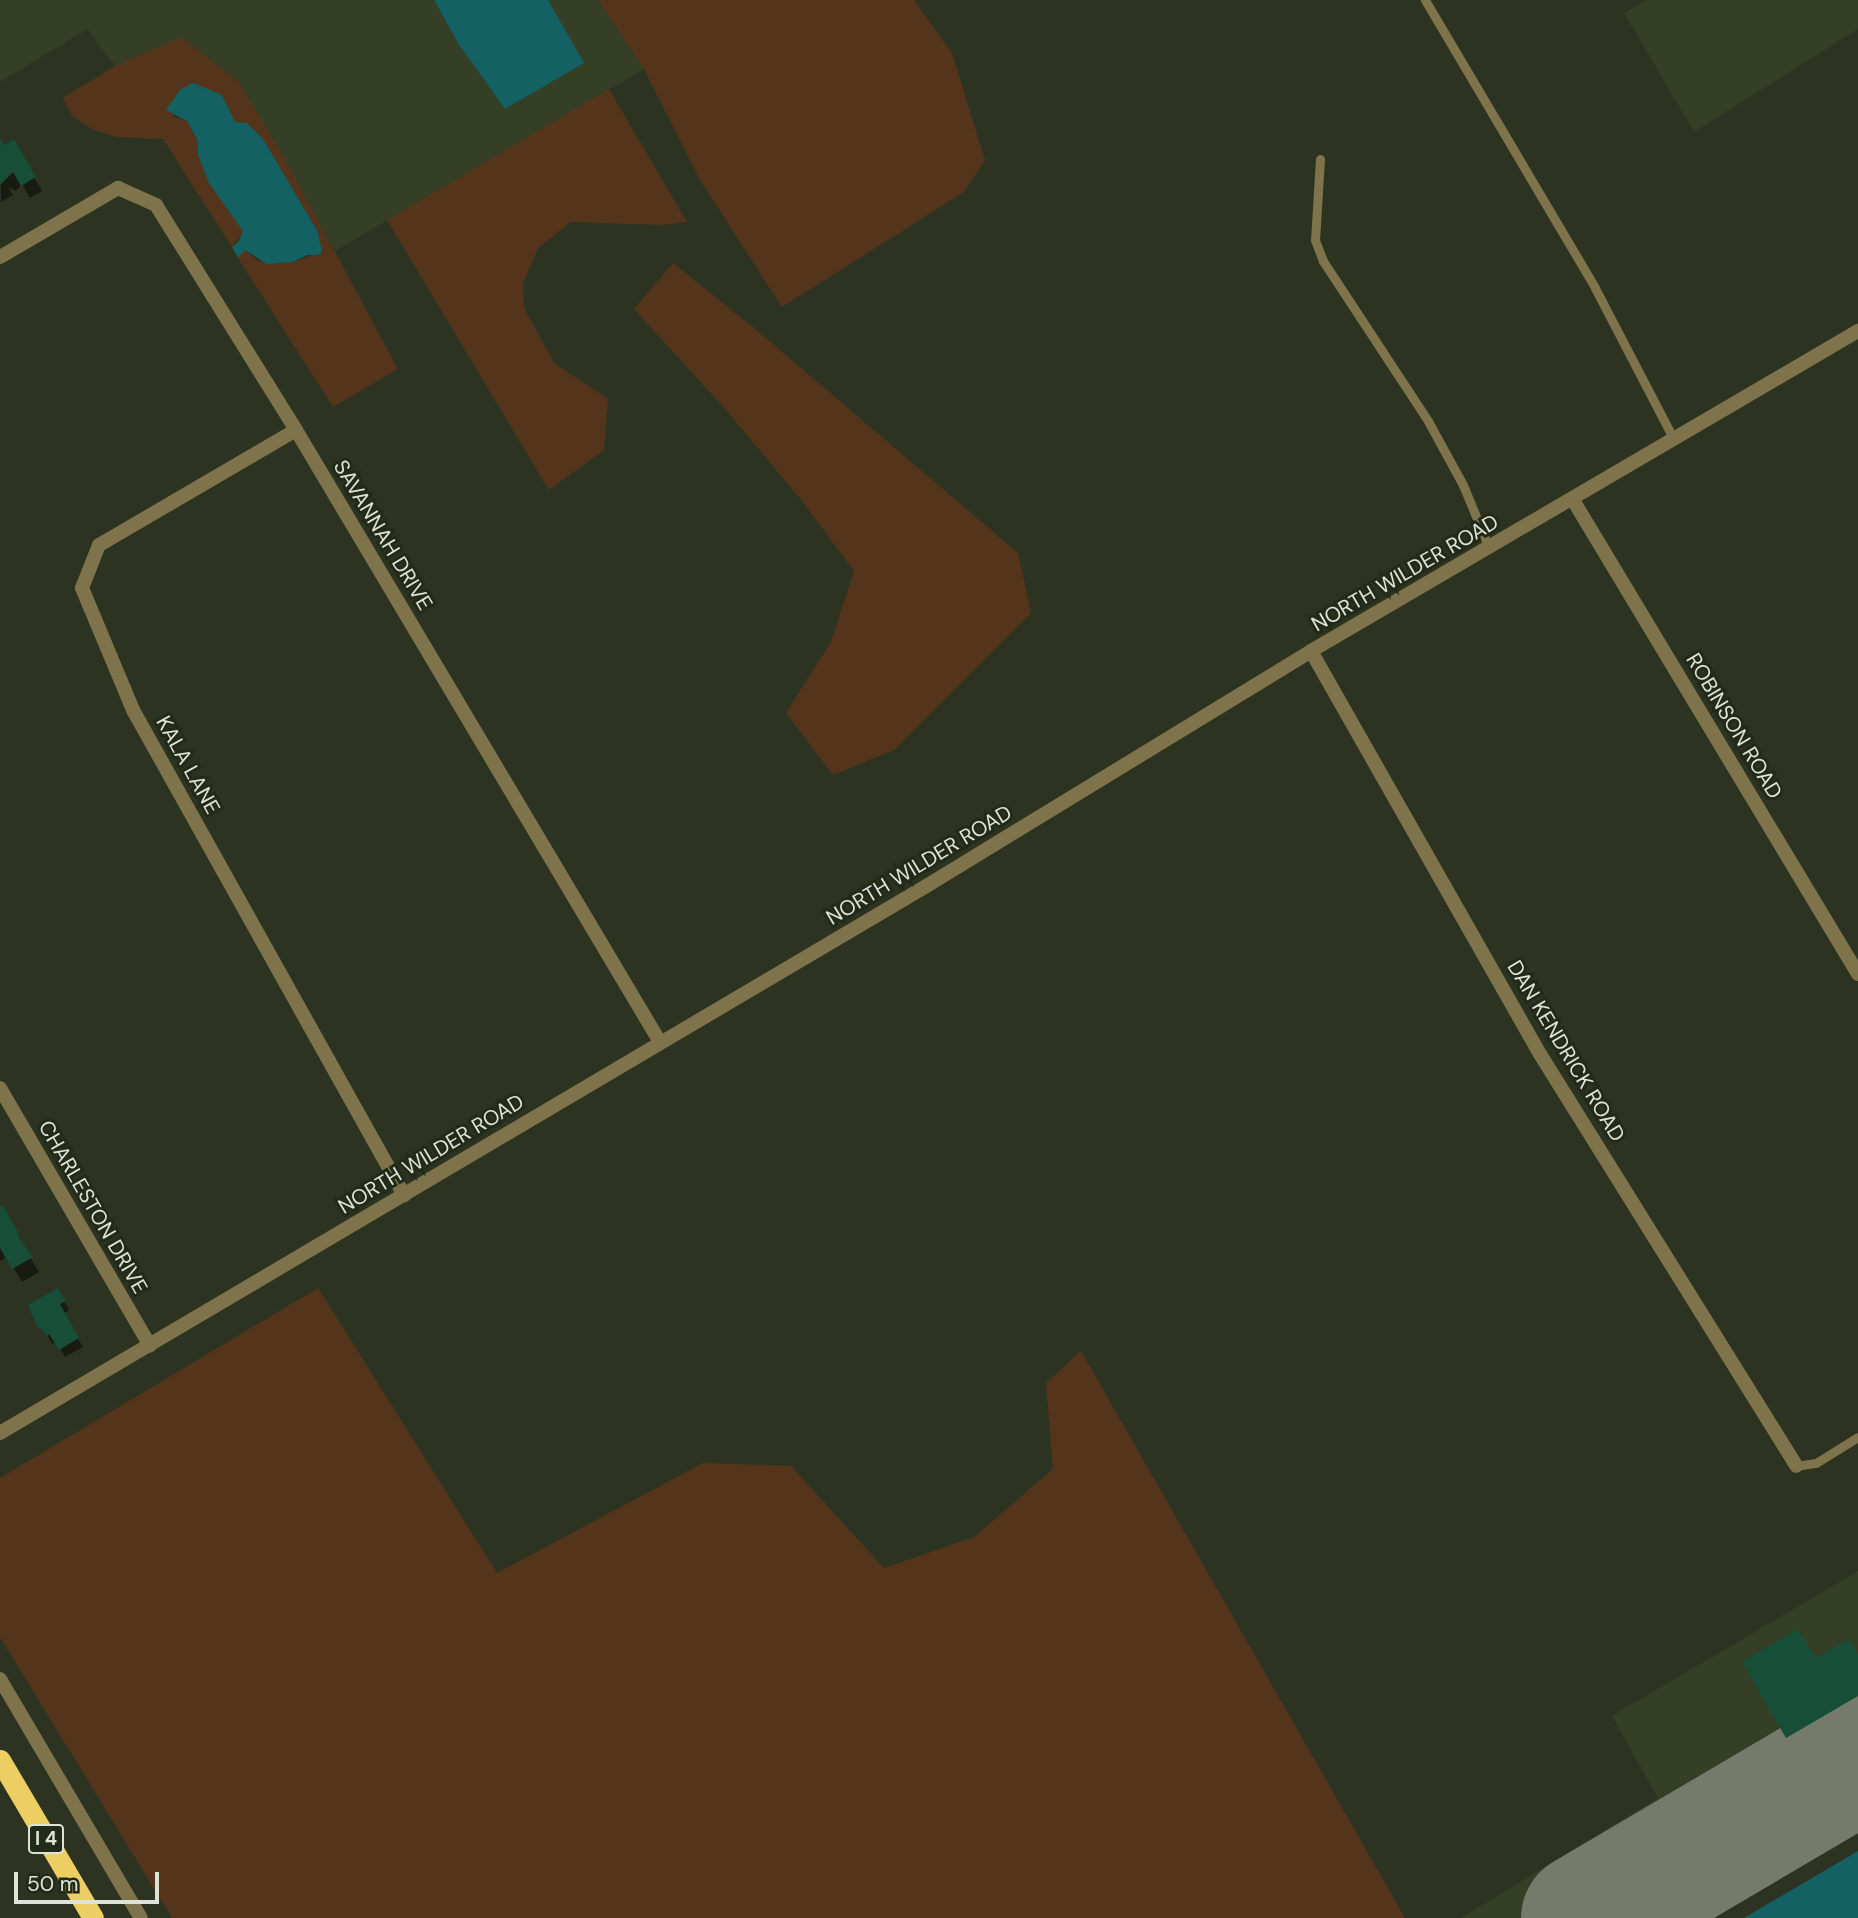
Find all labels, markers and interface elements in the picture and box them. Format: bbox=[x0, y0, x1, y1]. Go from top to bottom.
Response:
street label: SAVANNAH DRIVE bbox=[328, 455, 438, 615]
street label: NORTH WILDER ROAD bbox=[1307, 509, 1503, 637]
street label: ROBINSON ROAD bbox=[1681, 649, 1787, 803]
street label: KALA LANE bbox=[151, 712, 225, 818]
street label: NORTH WILDER ROAD bbox=[822, 800, 1016, 930]
street label: DAN KENDRICK ROAD bbox=[1502, 956, 1630, 1146]
street label: NORTH WILDER ROAD bbox=[334, 1089, 528, 1219]
street label: CHARLESTON DRIVE bbox=[33, 1116, 153, 1298]
road number: I 4 bbox=[27, 1824, 65, 1854]
scale bar bbox=[18, 1858, 163, 1902]
text: 50 m bbox=[27, 1870, 78, 1898]

